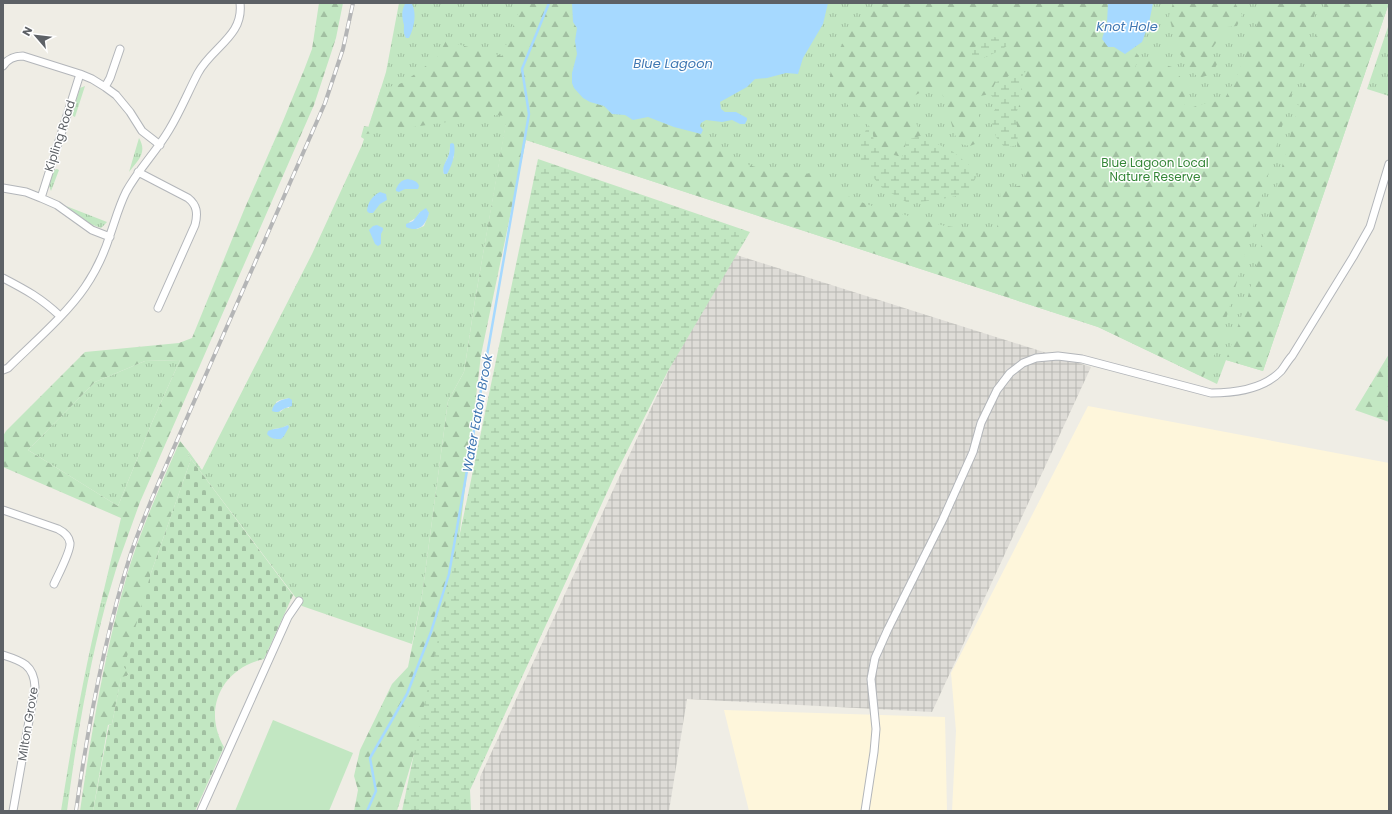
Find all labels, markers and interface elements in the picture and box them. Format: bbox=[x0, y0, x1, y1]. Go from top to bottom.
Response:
north arrow bbox=[16, 16, 56, 56]
water label: Knot Hole bbox=[1096, 17, 1158, 36]
text: N bbox=[18, 24, 36, 39]
water label: Blue Lagoon bbox=[633, 54, 713, 73]
street label: Kipling Road bbox=[40, 98, 79, 174]
park label: Blue Lagoon Local Nature Reserve bbox=[1101, 154, 1209, 185]
water label: Water Eaton Brook bbox=[458, 351, 497, 474]
street label: Milton Grove bbox=[13, 686, 42, 762]

